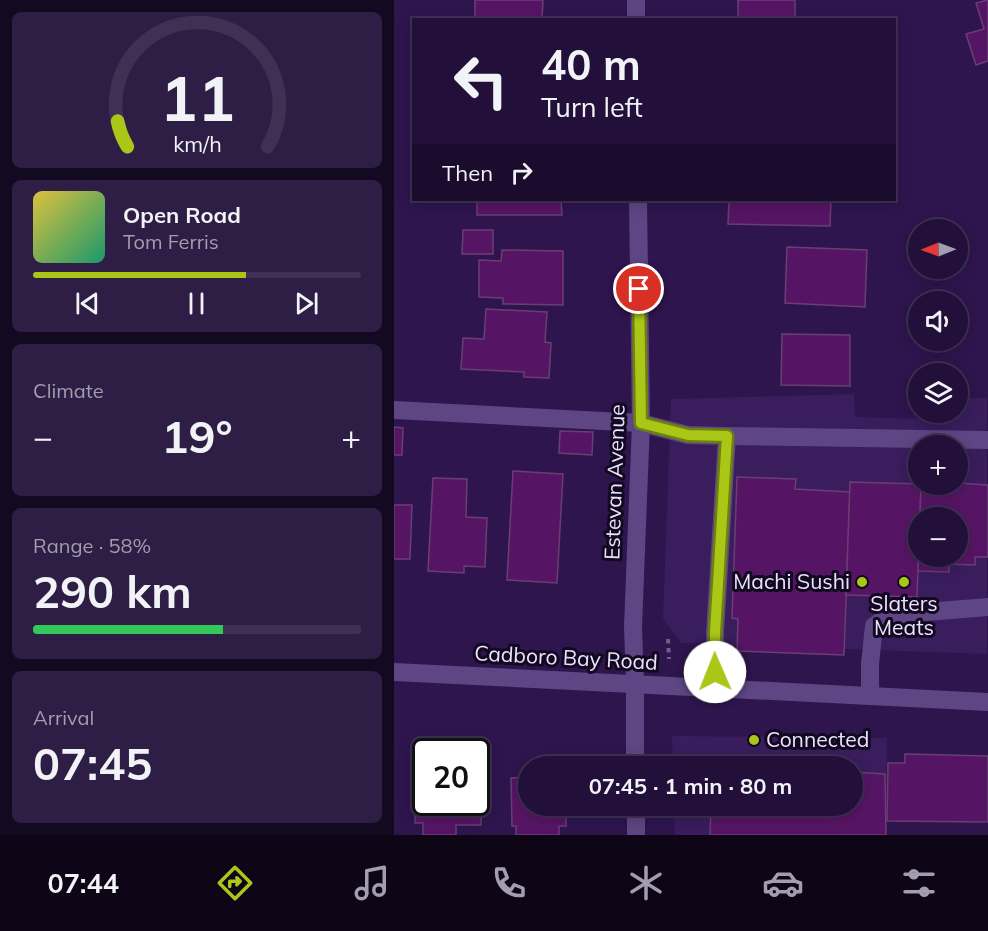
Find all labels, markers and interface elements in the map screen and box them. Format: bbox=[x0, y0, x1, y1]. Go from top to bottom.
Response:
text: 40 m bbox=[541, 38, 641, 91]
icon: left bbox=[442, 42, 520, 120]
text: 11 bbox=[160, 58, 234, 137]
text: Turn left bbox=[541, 90, 643, 124]
text: km/h bbox=[173, 130, 221, 157]
icon: right bbox=[505, 156, 538, 189]
text: Then bbox=[442, 159, 493, 187]
text: Open Road bbox=[123, 201, 241, 229]
north arrow bbox=[908, 219, 968, 279]
map controls bbox=[908, 219, 968, 567]
text: Tom Ferris bbox=[123, 229, 219, 254]
pin bbox=[613, 263, 664, 314]
icon: arrive bbox=[622, 272, 655, 305]
icon: previous bbox=[71, 287, 104, 320]
icon: pause bbox=[180, 287, 213, 320]
icon: next bbox=[290, 287, 323, 320]
button: sound bbox=[908, 291, 968, 351]
button: layers bbox=[908, 363, 968, 423]
text: Climate bbox=[33, 378, 104, 403]
street label: Estevan Avenue bbox=[598, 404, 630, 560]
text: 19° bbox=[161, 408, 233, 464]
text: − bbox=[33, 416, 53, 457]
text: + bbox=[341, 416, 361, 457]
button: + bbox=[908, 435, 968, 495]
button: − bbox=[908, 507, 968, 567]
text: Range · 58% bbox=[33, 533, 151, 558]
text: 290 km bbox=[33, 563, 192, 619]
place label: Machi Sushi bbox=[733, 568, 850, 594]
marker: Machi Sushi bbox=[855, 575, 869, 589]
marker: Slaters Meats bbox=[897, 575, 911, 589]
place label: Slaters Meats bbox=[870, 590, 938, 640]
street label: Cadboro Bay Road bbox=[474, 639, 658, 675]
position arrow bbox=[683, 640, 747, 704]
text: Arrival bbox=[33, 705, 94, 730]
place label: Connected bbox=[766, 726, 869, 752]
marker: Connected bbox=[747, 733, 761, 747]
text: 07:45 bbox=[33, 735, 152, 791]
speed limit sign: 20 bbox=[412, 738, 490, 816]
text: 07:45 · 1 min · 80 m bbox=[589, 772, 792, 800]
icon: directions bbox=[214, 862, 256, 904]
icon: music bbox=[351, 862, 393, 904]
icon: phone bbox=[488, 862, 530, 904]
icon: climate bbox=[625, 862, 667, 904]
icon: car bbox=[762, 862, 804, 904]
icon: filters bbox=[898, 862, 940, 904]
text: 07:44 bbox=[47, 866, 119, 900]

